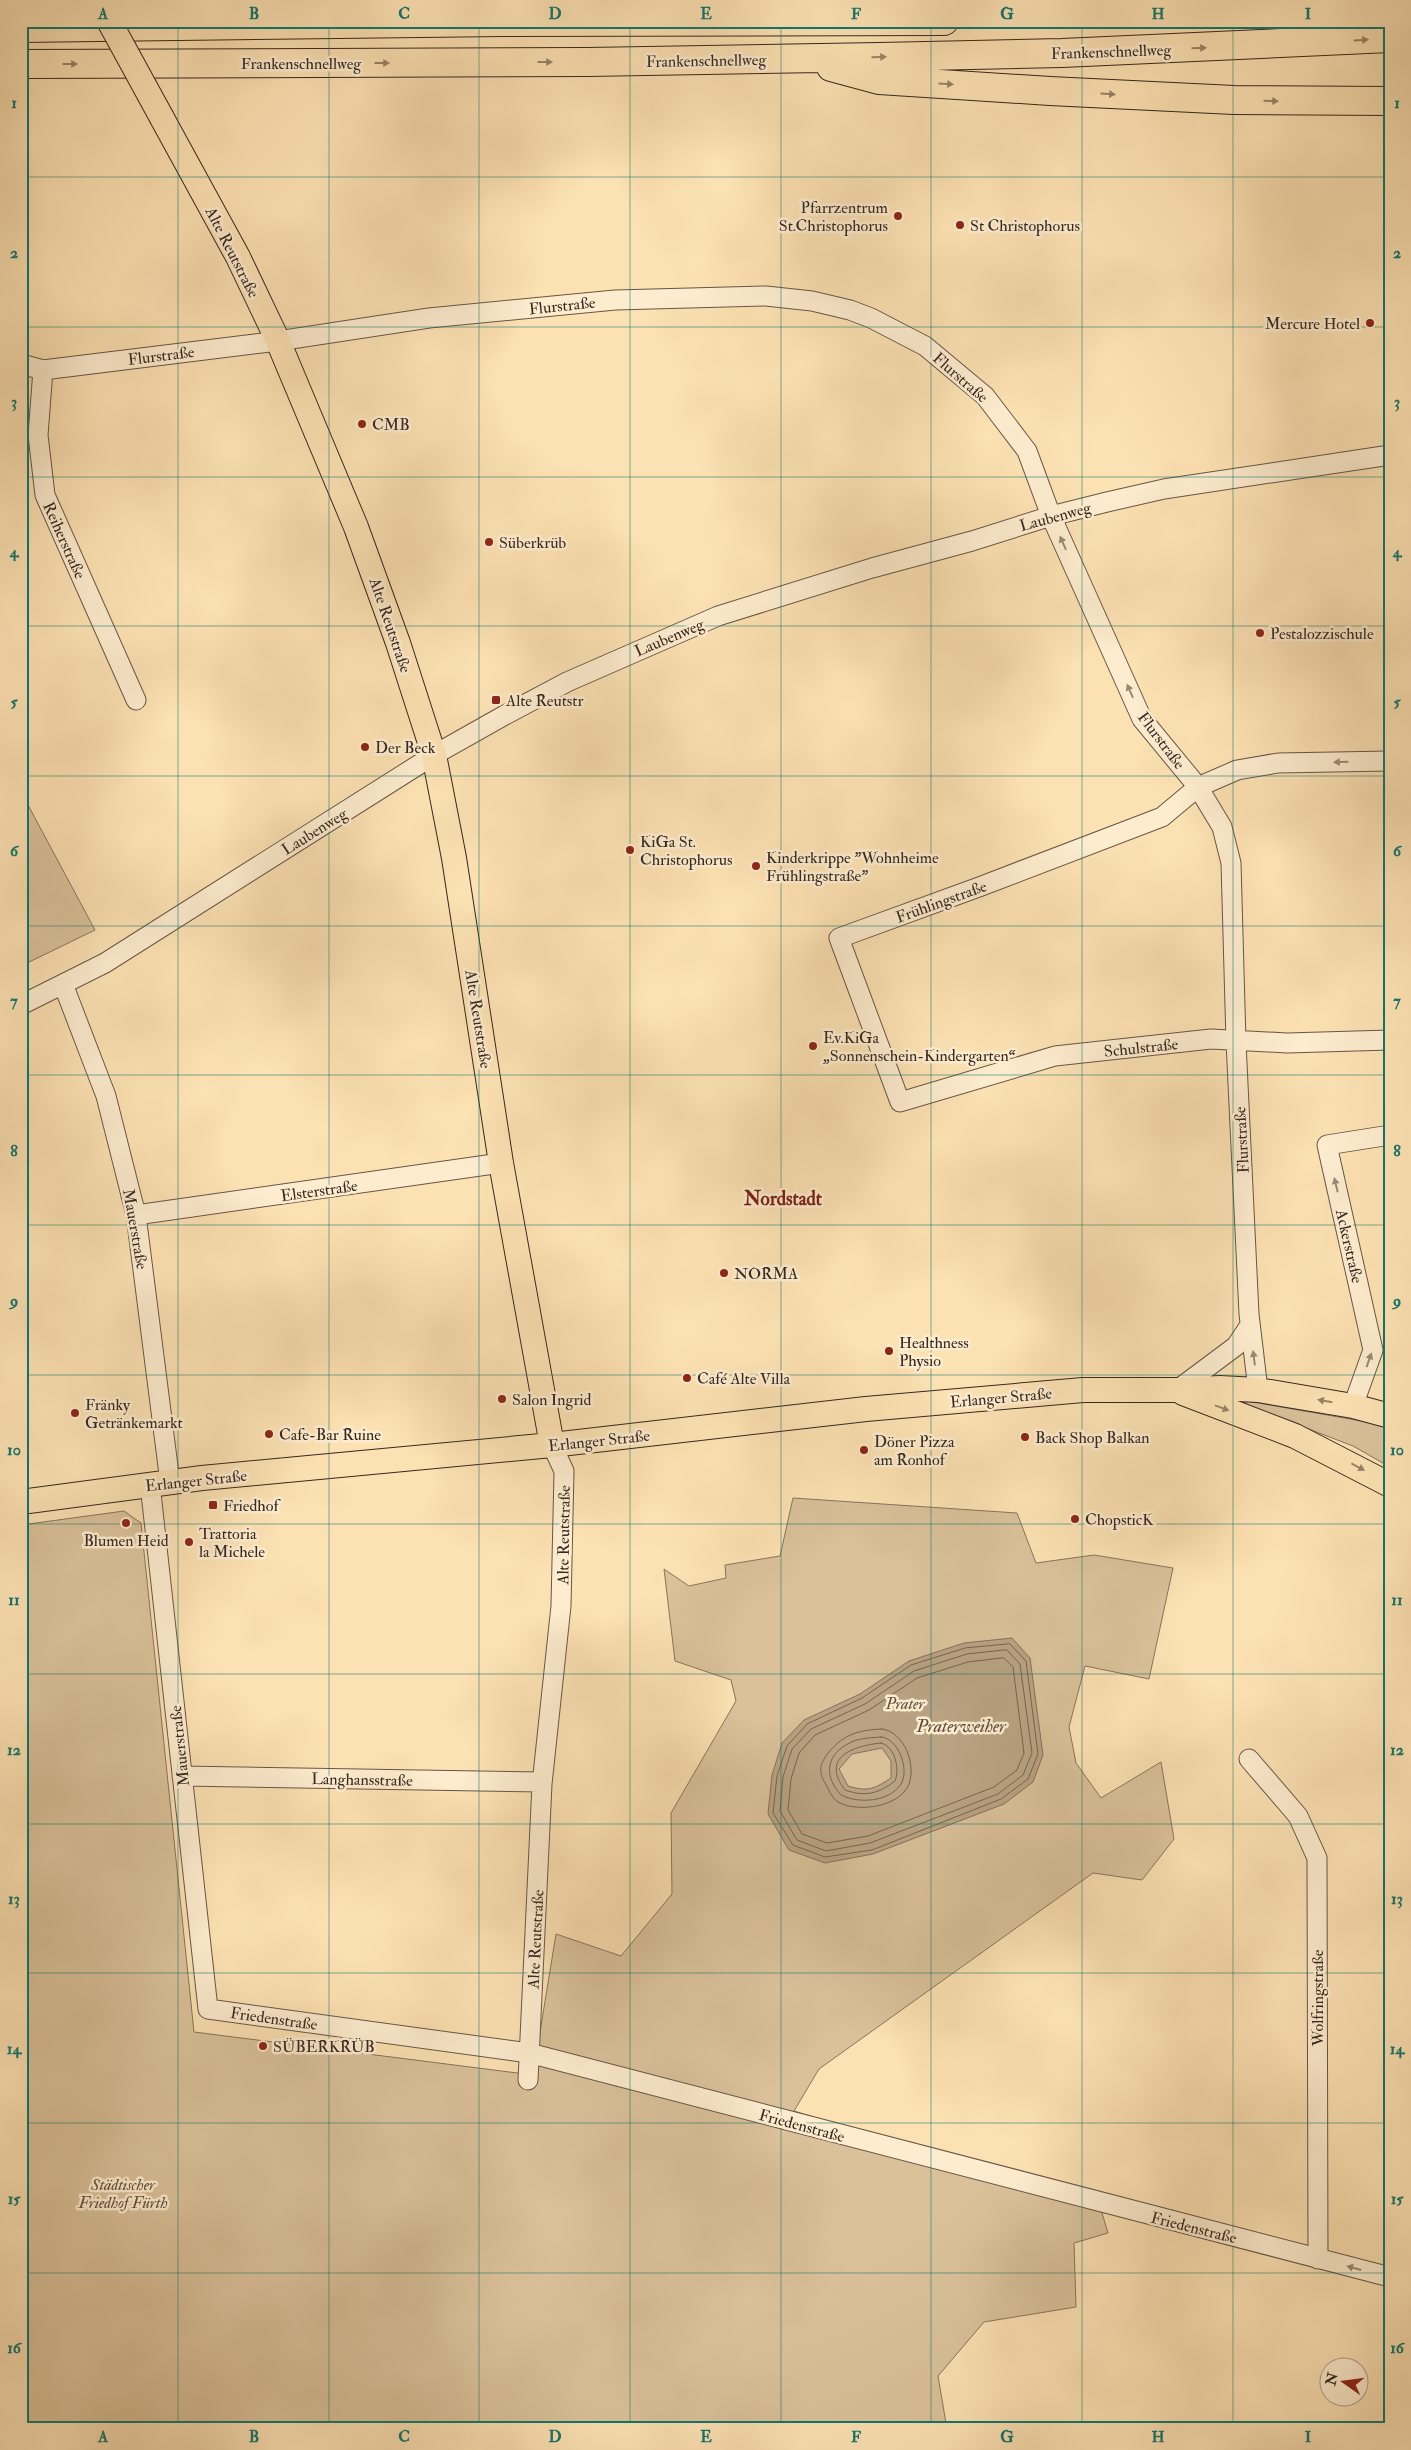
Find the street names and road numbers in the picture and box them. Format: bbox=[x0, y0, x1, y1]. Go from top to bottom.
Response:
street label: Frankenschnellweg bbox=[1050, 40, 1173, 64]
street label: Frankenschnellweg bbox=[646, 50, 768, 72]
street label: Frankenschnellweg bbox=[241, 54, 362, 74]
street label: Alte Reutstraße bbox=[200, 203, 264, 302]
street label: Flurstraße bbox=[528, 293, 597, 319]
street label: Flurstraße bbox=[127, 342, 196, 370]
street label: Flurstraße bbox=[929, 348, 992, 407]
street label: Laubenweg bbox=[1017, 498, 1094, 536]
street label: Reiherstraße bbox=[38, 499, 90, 582]
street label: Alte Reutstraße bbox=[364, 574, 416, 676]
street label: Laubenweg bbox=[632, 614, 708, 661]
street label: Flurstraße bbox=[1133, 708, 1189, 774]
street label: Laubenweg bbox=[278, 803, 352, 860]
street label: Frühlingstraße bbox=[893, 876, 990, 928]
street label: Alte Reutstraße bbox=[460, 968, 496, 1070]
street label: Schulstraße bbox=[1103, 1034, 1180, 1062]
street label: Flurstraße bbox=[1230, 1106, 1254, 1174]
street label: Elsterstraße bbox=[279, 1176, 359, 1206]
street label: Mauerstraße bbox=[118, 1187, 152, 1271]
street label: Ackerstraße bbox=[1331, 1206, 1367, 1285]
street label: Erlanger Straße bbox=[949, 1384, 1053, 1412]
street label: Erlanger Straße bbox=[547, 1426, 651, 1456]
street label: Erlanger Straße bbox=[144, 1466, 248, 1496]
street label: Alte Reutstraße bbox=[553, 1485, 575, 1586]
street label: Mauerstraße bbox=[166, 1704, 194, 1787]
street label: Langhansstraße bbox=[311, 1769, 413, 1791]
street label: Alte Reutstraße bbox=[523, 1889, 549, 1990]
street label: Wolfringstraße bbox=[1308, 1949, 1328, 2047]
street label: Friedenstraße bbox=[229, 2003, 319, 2035]
street label: Friedenstraße bbox=[757, 2105, 847, 2147]
street label: Friedenstraße bbox=[1149, 2208, 1239, 2248]

